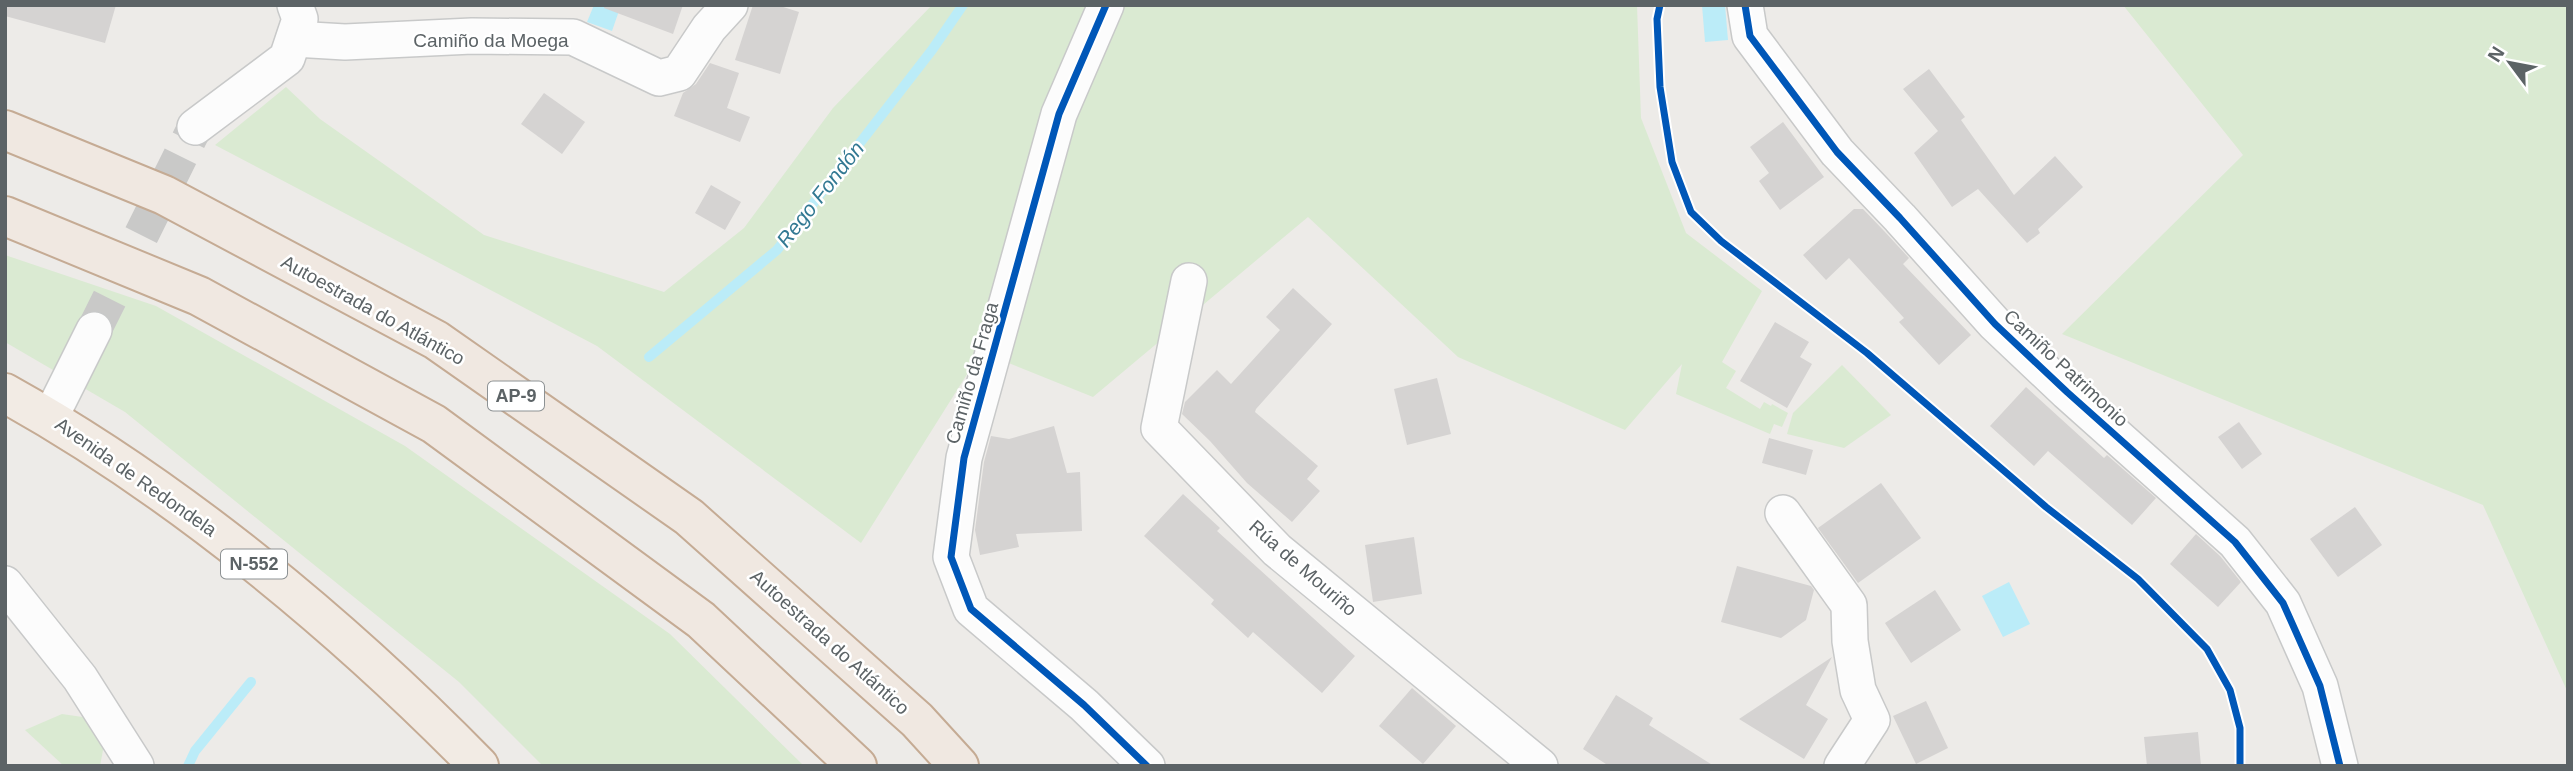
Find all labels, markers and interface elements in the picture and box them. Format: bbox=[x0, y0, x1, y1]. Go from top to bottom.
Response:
north arrow bbox=[2475, 28, 2545, 98]
street label: Camiño da Moega bbox=[413, 30, 569, 51]
text: N bbox=[2483, 43, 2509, 66]
water label: Rego Fondón bbox=[772, 137, 868, 251]
street label: Autoestrada do Atlántico bbox=[278, 251, 468, 369]
street label: Camiño da Fraga bbox=[942, 299, 1002, 446]
street label: Camiño Patrimonio bbox=[2000, 305, 2132, 431]
road number: AP-9 bbox=[488, 382, 544, 410]
street label: Avenida de Redondela bbox=[51, 413, 221, 541]
street label: Rúa de Mouriño bbox=[1245, 516, 1361, 620]
road number: N-552 bbox=[221, 550, 287, 578]
street label: Autoestrada do Atlántico bbox=[746, 565, 914, 719]

